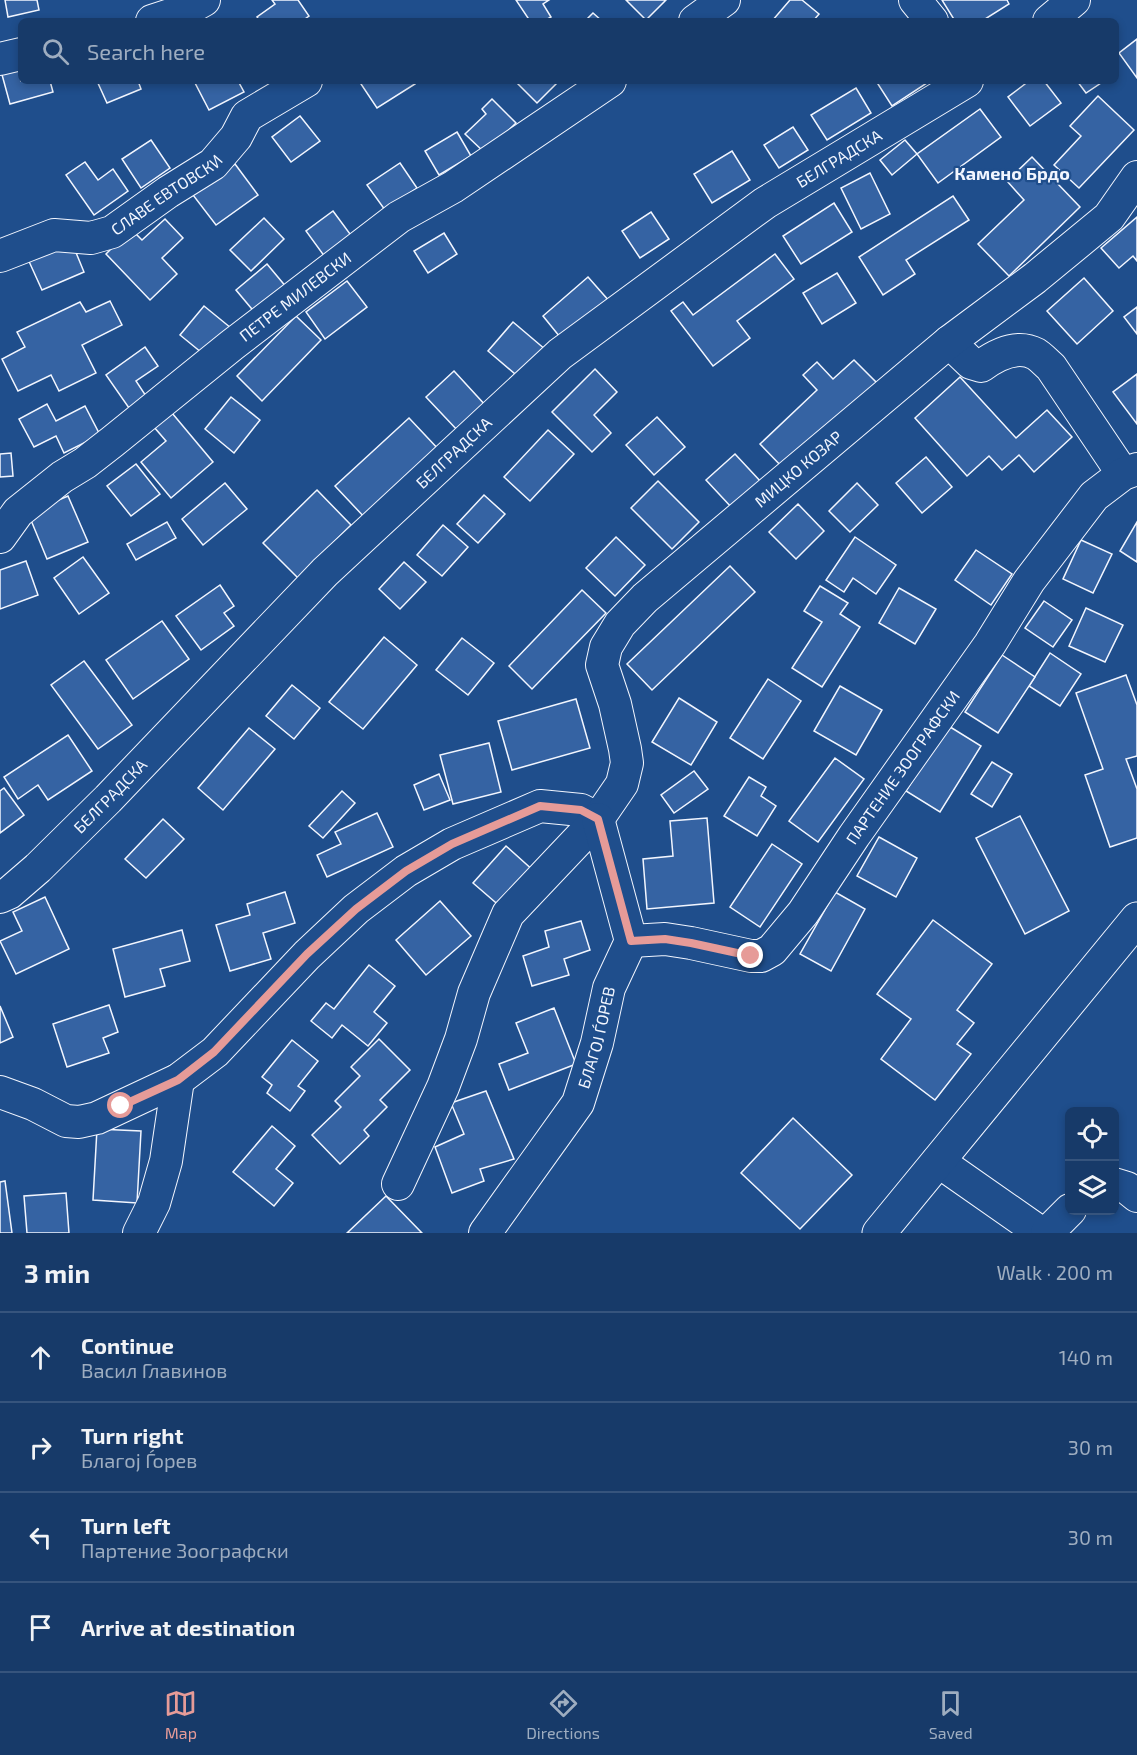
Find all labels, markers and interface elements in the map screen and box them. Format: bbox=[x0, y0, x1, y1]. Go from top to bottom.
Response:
search box bbox=[18, 18, 1119, 84]
icon: search bbox=[39, 35, 72, 68]
text: Search here bbox=[87, 38, 205, 64]
street label: БЕЛГРАДСКА bbox=[793, 125, 885, 191]
street label: СЛАВЕ ЕВТОВСКИ bbox=[107, 150, 226, 239]
district label: Камено Брдо bbox=[954, 162, 1070, 184]
street label: ПЕТРЕ МИЛЕВСКИ bbox=[235, 248, 354, 345]
street label: БЕЛГРАДСКА bbox=[412, 412, 495, 492]
street label: МИЦКО КОЗАР bbox=[750, 426, 845, 511]
street label: ПАРТЕНИЕ ЗООГРАФСКИ bbox=[841, 687, 963, 847]
street label: БЕЛГРАДСКА bbox=[69, 755, 150, 837]
route end bbox=[737, 942, 763, 968]
street label: БЛАГОЈ ЃОРЕВ bbox=[573, 985, 618, 1091]
route start bbox=[107, 1092, 133, 1118]
map controls bbox=[1065, 1107, 1119, 1215]
button: locate bbox=[1065, 1107, 1119, 1161]
button: layers bbox=[1065, 1161, 1119, 1215]
text: 3 min bbox=[24, 1257, 90, 1288]
text: Walk · 200 m bbox=[996, 1260, 1113, 1284]
text: Continue bbox=[81, 1332, 174, 1358]
icon: ahead bbox=[24, 1341, 57, 1374]
text: 140 m bbox=[1059, 1345, 1113, 1369]
text: Васил Главинов bbox=[81, 1358, 227, 1382]
text: Turn right bbox=[81, 1422, 183, 1448]
icon: right bbox=[24, 1431, 57, 1464]
text: 30 m bbox=[1068, 1435, 1113, 1459]
text: Благој Ѓорев bbox=[81, 1448, 197, 1472]
text: Turn left bbox=[81, 1512, 170, 1538]
icon: left bbox=[24, 1521, 57, 1554]
text: 30 m bbox=[1068, 1525, 1113, 1549]
text: Партение Зоографски bbox=[81, 1538, 289, 1562]
icon: arrive bbox=[24, 1611, 57, 1644]
text: Arrive at destination bbox=[81, 1614, 295, 1640]
tab: Map bbox=[164, 1687, 197, 1742]
tab: Directions bbox=[526, 1687, 600, 1742]
tab: Saved bbox=[929, 1687, 973, 1742]

